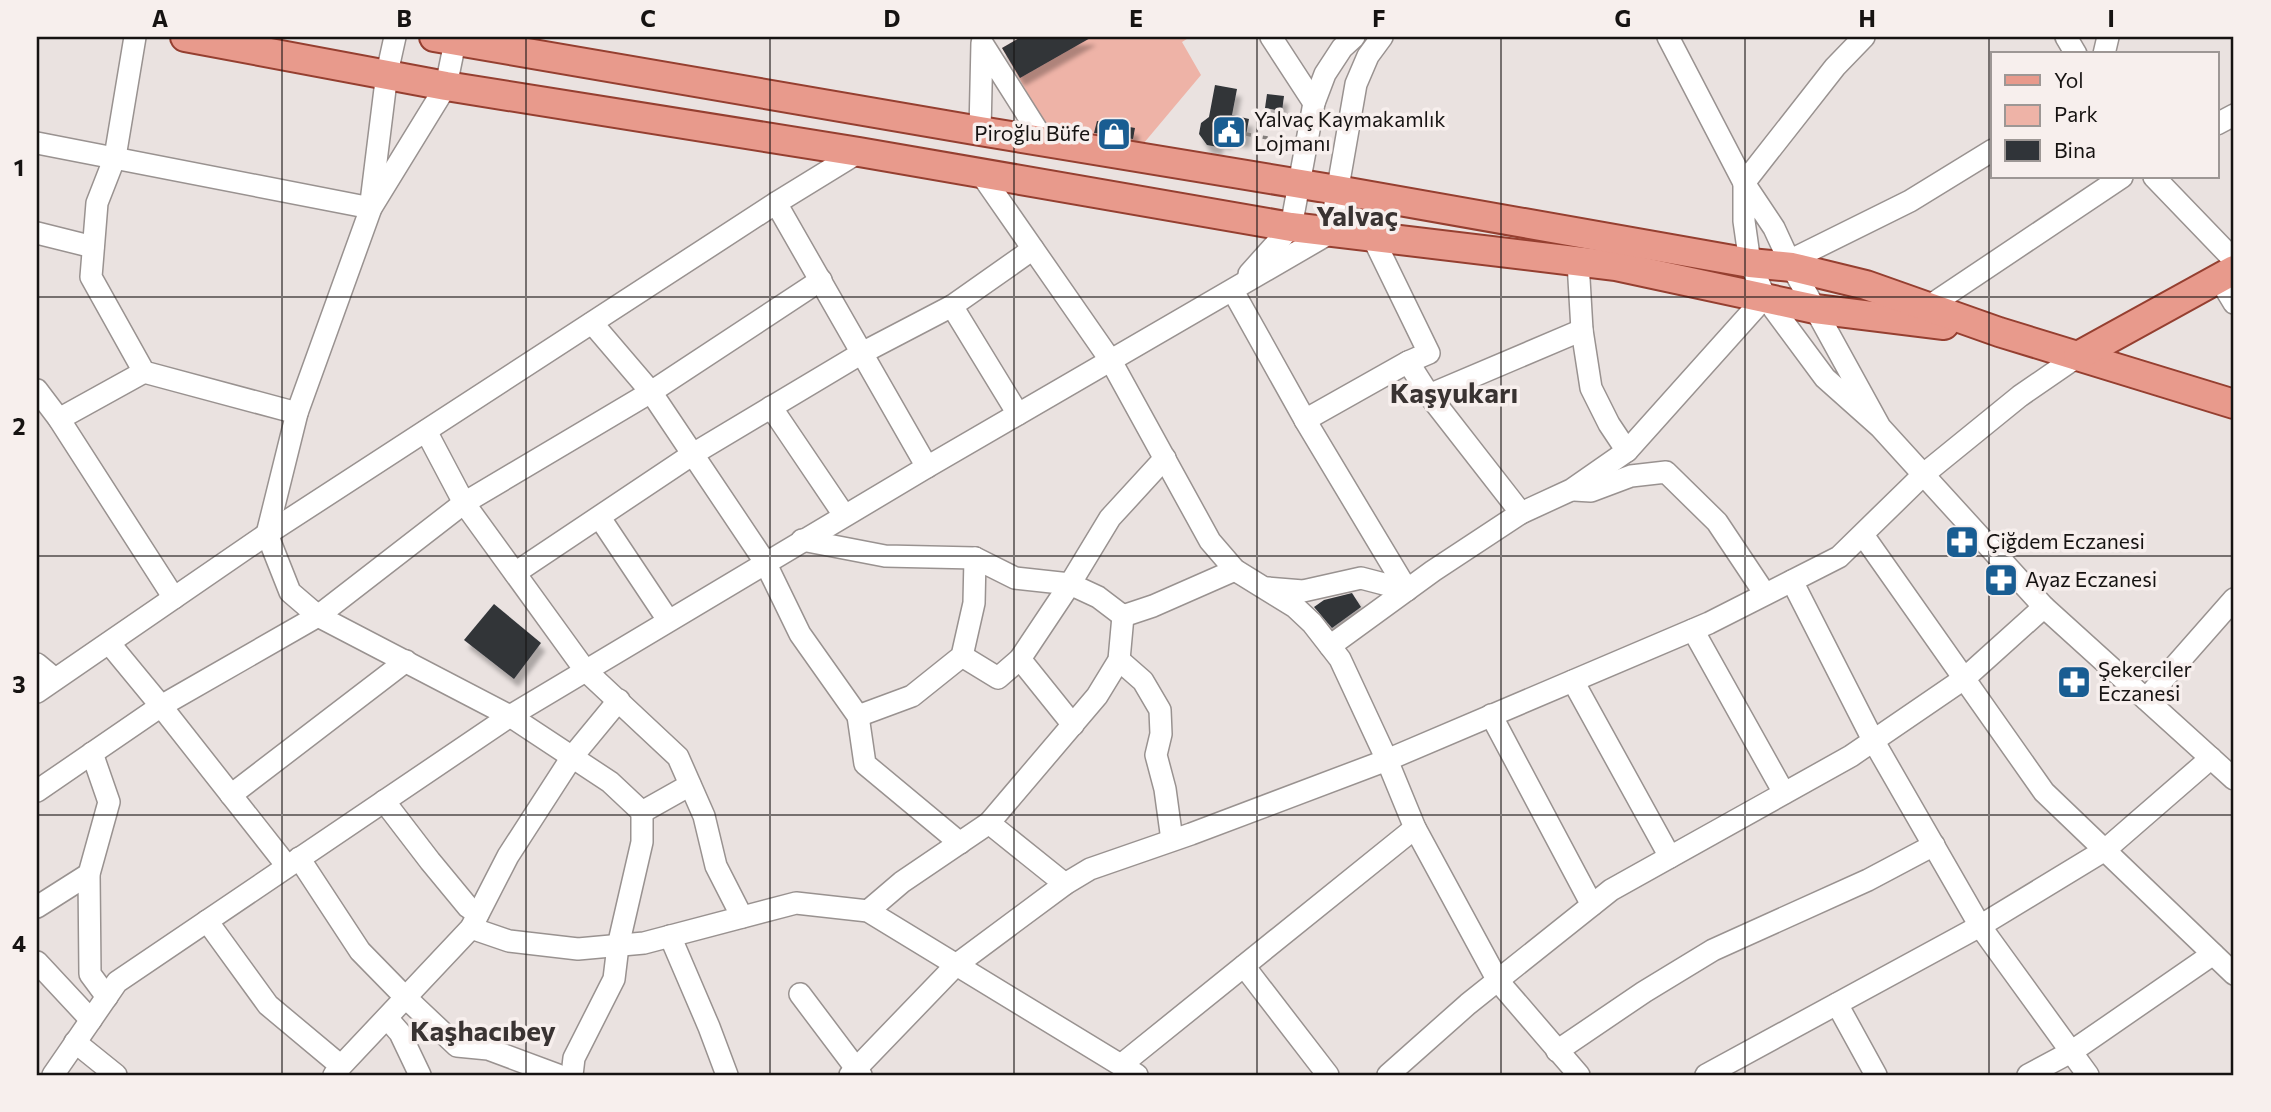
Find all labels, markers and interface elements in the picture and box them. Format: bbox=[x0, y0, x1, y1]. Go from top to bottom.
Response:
text: A bbox=[152, 4, 169, 32]
text: B bbox=[396, 4, 412, 32]
text: C bbox=[640, 4, 656, 32]
text: D bbox=[884, 4, 901, 32]
text: E bbox=[1129, 4, 1143, 32]
text: F bbox=[1372, 4, 1386, 32]
text: G bbox=[1615, 4, 1631, 32]
text: H bbox=[1858, 4, 1876, 32]
text: I bbox=[2107, 4, 2115, 32]
legend bbox=[1991, 52, 2218, 178]
text: Yol bbox=[2054, 67, 2084, 92]
text: Park bbox=[2054, 101, 2098, 126]
place label: Yalvaç Kaymakamlık Lojmanı bbox=[1254, 106, 1446, 155]
public building icon: Yalvaç Kaymakamlık Lojmanı bbox=[1210, 113, 1248, 151]
shop icon: Piroğlu Büfe bbox=[1095, 115, 1133, 153]
place label: Piroğlu Büfe bbox=[974, 120, 1090, 145]
text: Bina bbox=[2054, 137, 2096, 162]
text: 1 bbox=[14, 153, 24, 181]
district label: Yalvaç bbox=[1316, 198, 1398, 232]
district label: Kaşyukarı bbox=[1390, 375, 1518, 409]
text: 2 bbox=[12, 412, 26, 440]
pharmacy icon: Çiğdem Eczanesi bbox=[1943, 523, 1981, 561]
place label: Çiğdem Eczanesi bbox=[1986, 528, 2145, 553]
pharmacy icon: Ayaz Eczanesi bbox=[1982, 561, 2020, 599]
place label: Ayaz Eczanesi bbox=[2025, 566, 2157, 591]
place label: Şekerciler Eczanesi bbox=[2098, 656, 2192, 705]
pharmacy icon: Şekerciler Eczanesi bbox=[2055, 663, 2093, 701]
text: 3 bbox=[12, 670, 26, 698]
text: 4 bbox=[12, 929, 26, 957]
district label: Kaşhacıbey bbox=[410, 1013, 556, 1047]

